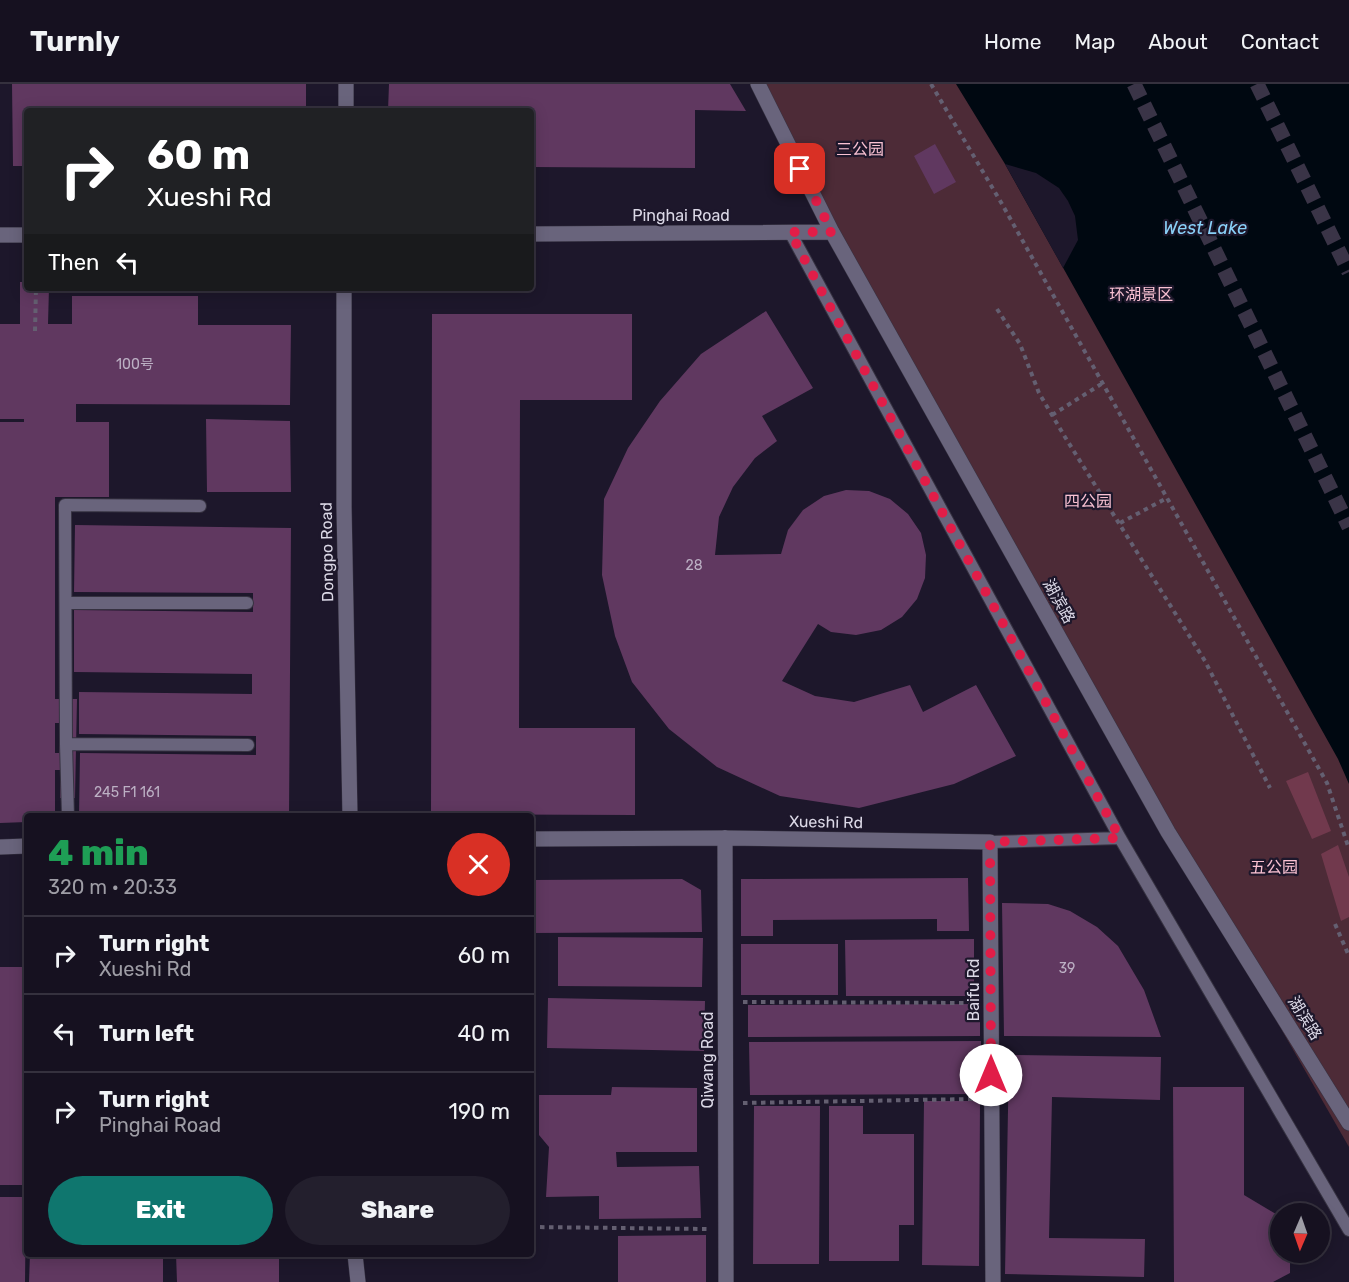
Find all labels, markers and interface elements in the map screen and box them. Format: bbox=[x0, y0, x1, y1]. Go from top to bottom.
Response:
text: Turnly bbox=[30, 25, 120, 58]
text: Home bbox=[984, 29, 1041, 54]
text: Map bbox=[1074, 29, 1115, 54]
text: About bbox=[1148, 29, 1208, 54]
text: Contact bbox=[1241, 29, 1319, 54]
text: 60 m bbox=[147, 130, 250, 180]
icon: right bbox=[48, 132, 126, 210]
park label: 三公园 bbox=[836, 140, 884, 159]
pin bbox=[774, 143, 825, 194]
icon: arrive bbox=[783, 152, 816, 185]
text: Xueshi Rd bbox=[147, 181, 272, 213]
street label: Pinghai Road bbox=[632, 206, 730, 225]
water label: West Lake bbox=[1163, 217, 1247, 239]
icon: left bbox=[111, 246, 144, 279]
text: Then bbox=[48, 249, 99, 276]
park label: 环湖景区 bbox=[1109, 285, 1173, 304]
house number: 100号 bbox=[116, 356, 154, 373]
park label: 四公园 bbox=[1064, 492, 1112, 511]
street label: Dongpo Road bbox=[317, 502, 337, 602]
house number: 28 bbox=[685, 557, 703, 574]
street label: 湖滨路 bbox=[1039, 575, 1079, 627]
house number: 245 F1 161 bbox=[94, 784, 160, 801]
street label: Xueshi Rd bbox=[789, 812, 863, 832]
text: 4 min bbox=[48, 831, 149, 874]
button: close bbox=[447, 833, 510, 896]
park label: 五公园 bbox=[1250, 858, 1298, 877]
text: 320 m · 20:33 bbox=[48, 875, 177, 899]
text: Turn right bbox=[99, 930, 209, 957]
icon: right bbox=[48, 939, 81, 972]
text: 60 m bbox=[458, 942, 510, 969]
text: Xueshi Rd bbox=[99, 957, 192, 981]
street label: Baifu Rd bbox=[964, 958, 983, 1022]
house number: 39 bbox=[1059, 960, 1075, 977]
street label: 湖滨路 bbox=[1284, 993, 1326, 1043]
street label: Qiwang Road bbox=[698, 1011, 717, 1109]
icon: left bbox=[48, 1017, 81, 1050]
text: Turn left bbox=[99, 1020, 194, 1047]
text: 40 m bbox=[457, 1020, 510, 1047]
position arrow bbox=[959, 1043, 1023, 1107]
text: Turn right bbox=[99, 1086, 209, 1113]
icon: right bbox=[48, 1095, 81, 1128]
text: 190 m bbox=[449, 1098, 510, 1125]
text: Pinghai Road bbox=[99, 1113, 221, 1137]
button: Exit bbox=[48, 1176, 273, 1245]
button: Share bbox=[285, 1176, 510, 1245]
north arrow bbox=[1270, 1203, 1330, 1263]
map controls bbox=[1270, 1203, 1330, 1263]

